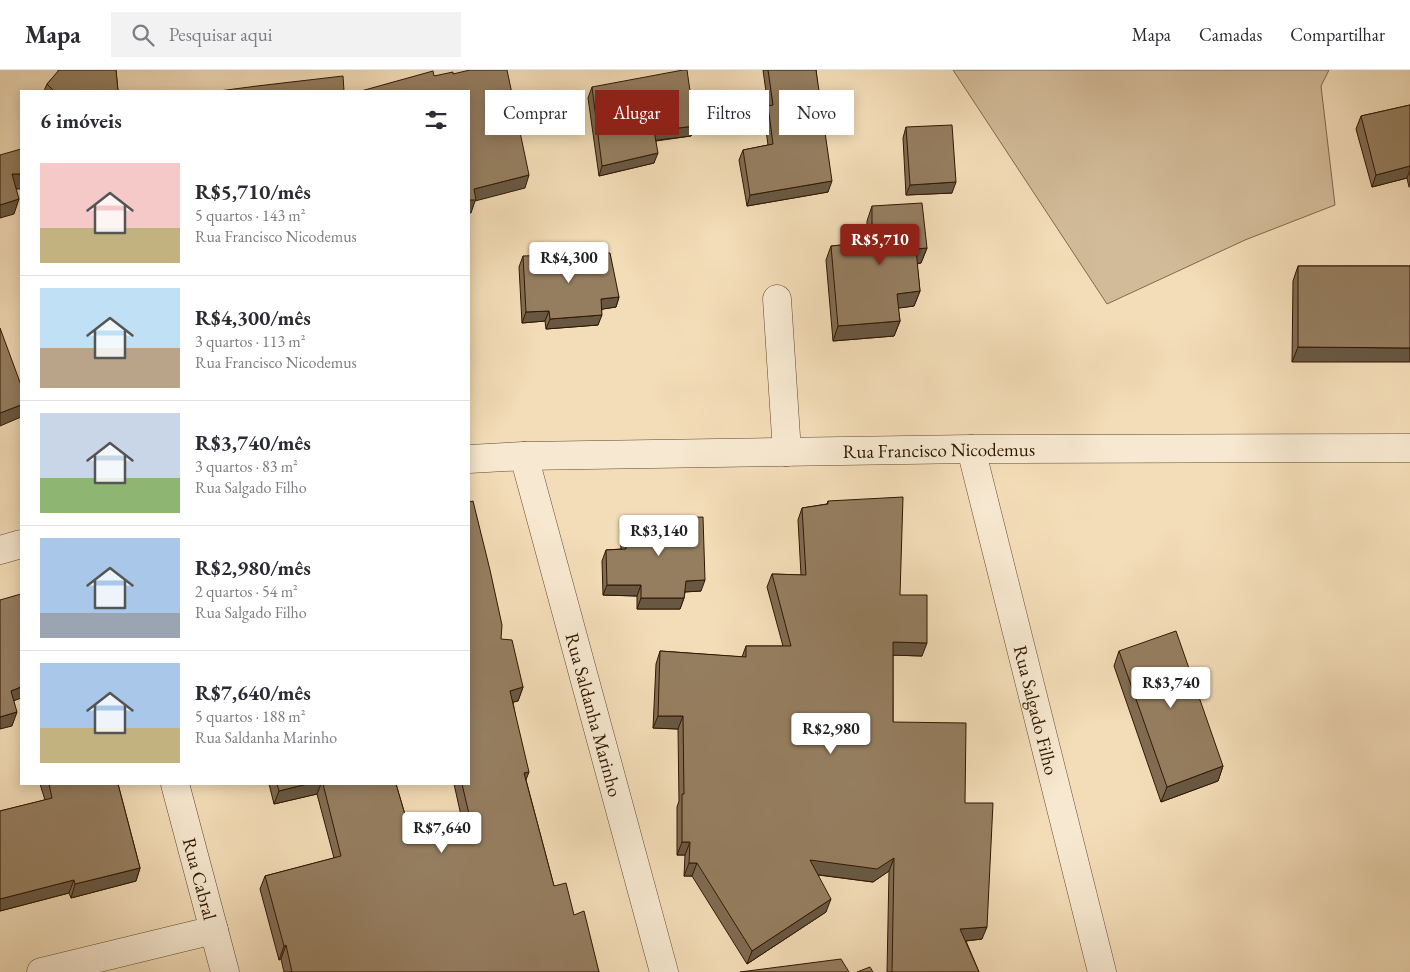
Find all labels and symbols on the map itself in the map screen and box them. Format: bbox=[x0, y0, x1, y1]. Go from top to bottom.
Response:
pin: R$5,710 bbox=[834, 224, 926, 266]
pin: R$4,300 bbox=[523, 242, 615, 284]
street label: Rua Francisco Nicodemus bbox=[843, 437, 1035, 464]
pin: R$3,140 bbox=[613, 514, 705, 557]
street label: Rua Saldanha Marinho bbox=[559, 630, 628, 800]
street label: Rua Salgado Filho bbox=[1008, 643, 1064, 778]
pin: R$3,740 bbox=[1125, 666, 1217, 709]
pin: R$2,980 bbox=[785, 712, 877, 755]
pin: R$7,640 bbox=[396, 812, 488, 854]
street label: Rua Cabral bbox=[177, 835, 223, 923]

